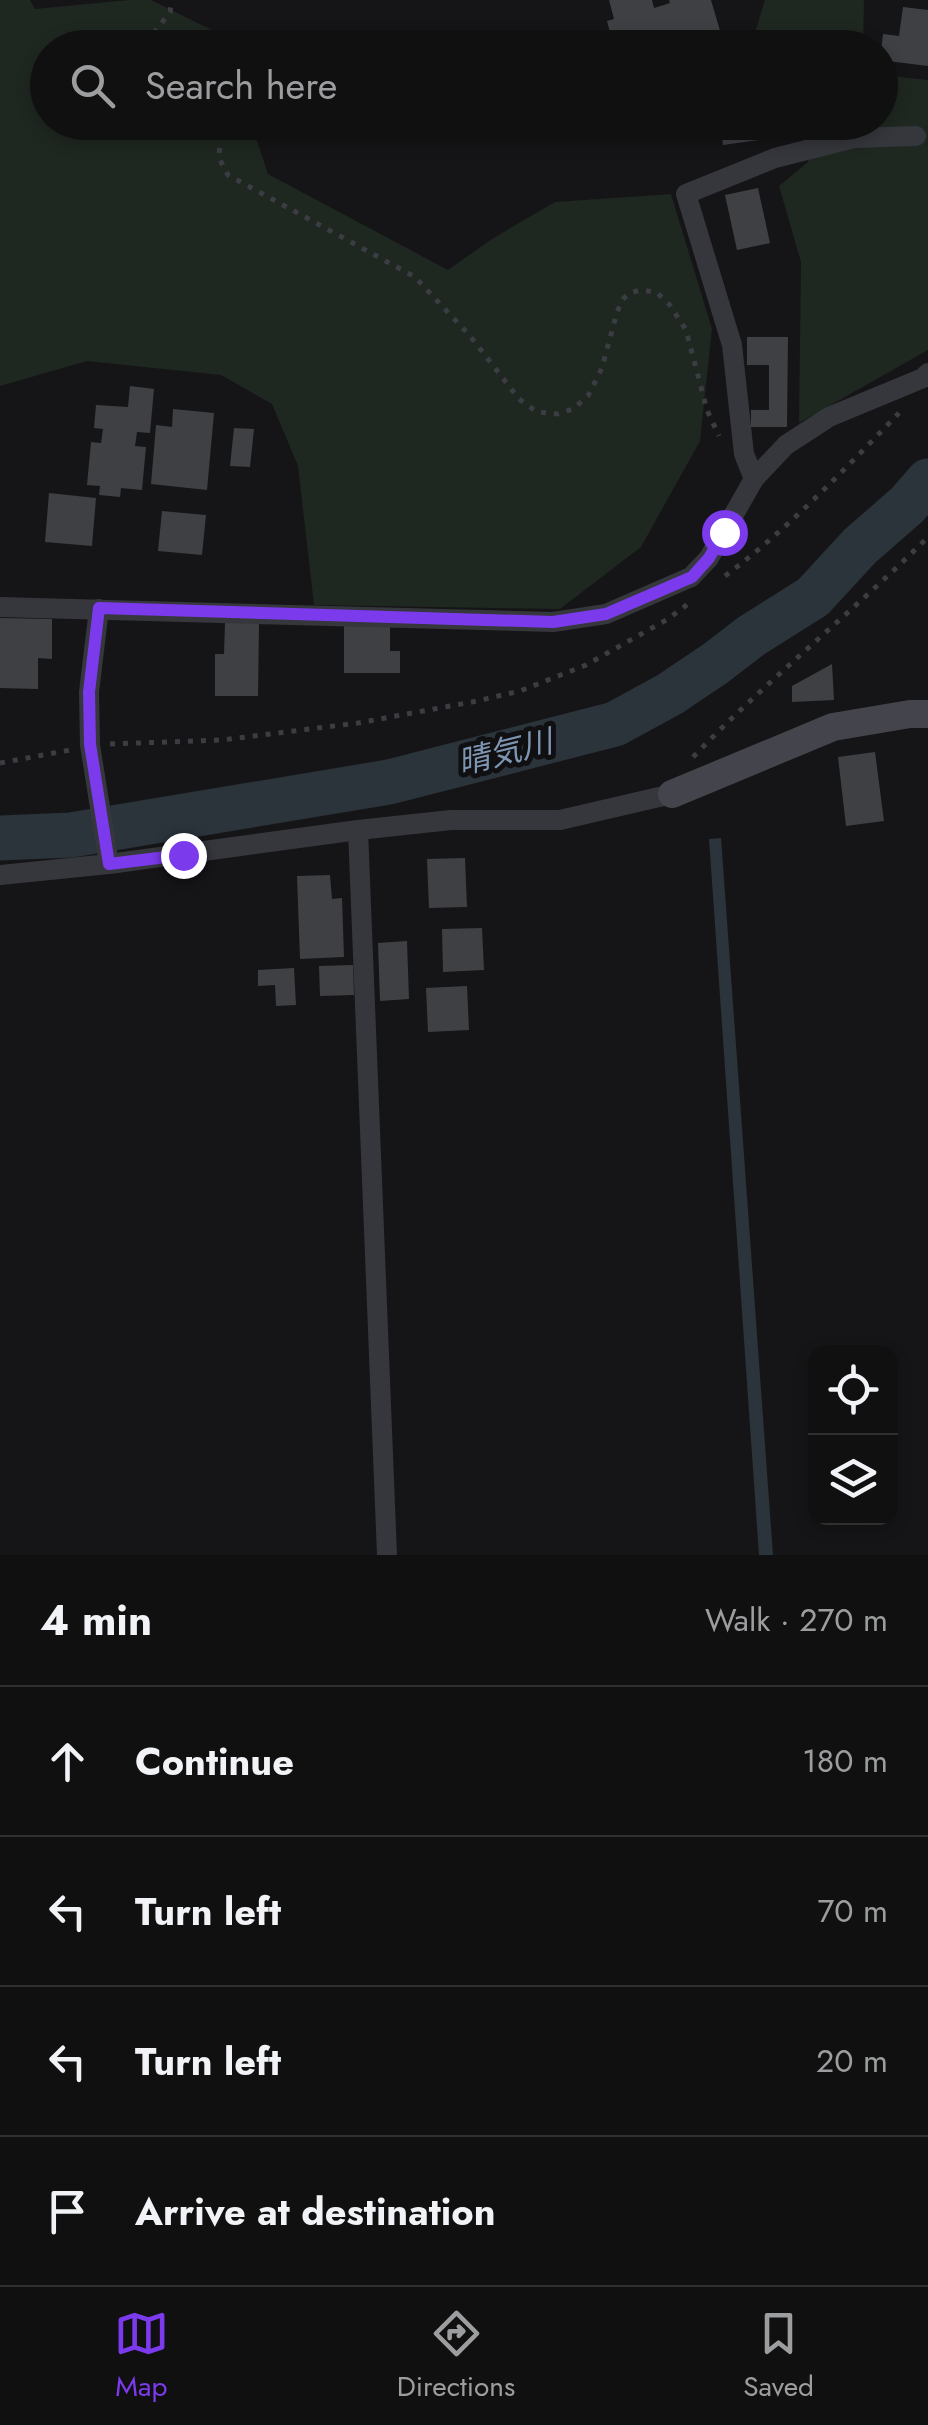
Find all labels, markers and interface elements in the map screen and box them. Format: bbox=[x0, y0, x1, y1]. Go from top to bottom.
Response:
search box bbox=[30, 30, 898, 140]
icon: search bbox=[65, 58, 120, 113]
text: Search here bbox=[145, 58, 337, 113]
route start bbox=[702, 510, 748, 556]
water label: 晴気川 bbox=[453, 717, 560, 786]
route end bbox=[161, 833, 207, 879]
map controls bbox=[808, 1345, 898, 1525]
button: locate bbox=[808, 1345, 898, 1435]
button: layers bbox=[808, 1435, 898, 1525]
text: 4 min bbox=[40, 1590, 152, 1651]
text: Walk · 270 m bbox=[705, 1597, 888, 1643]
icon: ahead bbox=[40, 1734, 95, 1789]
text: Continue bbox=[135, 1734, 294, 1789]
text: 180 m bbox=[802, 1738, 888, 1784]
icon: left bbox=[40, 1884, 95, 1939]
text: Turn left bbox=[135, 1884, 281, 1939]
text: 70 m bbox=[817, 1888, 888, 1934]
icon: left bbox=[40, 2034, 95, 2089]
text: Turn left bbox=[135, 2034, 281, 2089]
text: 20 m bbox=[816, 2038, 888, 2084]
icon: arrive bbox=[40, 2184, 95, 2239]
text: Arrive at destination bbox=[135, 2184, 496, 2239]
tab: Map bbox=[114, 2306, 169, 2407]
tab: Directions bbox=[397, 2306, 515, 2407]
tab: Saved bbox=[743, 2306, 814, 2407]

